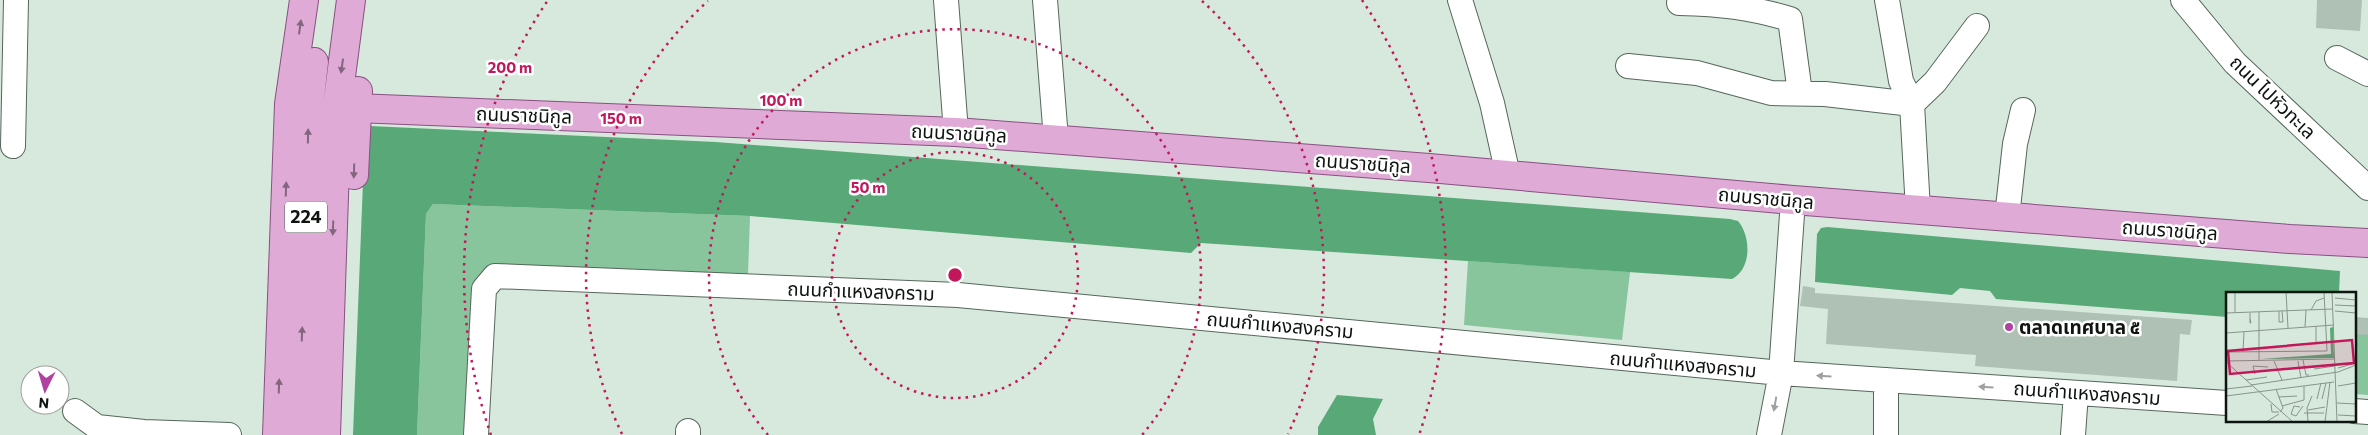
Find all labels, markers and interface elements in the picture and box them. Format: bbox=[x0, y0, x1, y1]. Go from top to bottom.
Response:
one-way arrow bbox=[296, 19, 304, 35]
street label: ถนน ไปหัวทะเล bbox=[2226, 50, 2321, 143]
one-way arrow bbox=[338, 58, 346, 74]
text: 200 m bbox=[488, 58, 532, 76]
text: 100 m bbox=[760, 91, 802, 109]
street label: ถนนราชนิกูล bbox=[476, 101, 572, 130]
text: 150 m bbox=[600, 109, 642, 127]
street label: ถนนราชนิกูล bbox=[910, 119, 1008, 148]
one-way arrow bbox=[304, 128, 312, 144]
street label: ถนนราชนิกูล bbox=[1314, 148, 1412, 179]
one-way arrow bbox=[350, 163, 358, 179]
text: 50 m bbox=[851, 178, 885, 196]
one-way arrow bbox=[283, 181, 291, 197]
street label: ถนนราชนิกูล bbox=[1717, 182, 1815, 215]
road number: 224 bbox=[285, 202, 327, 232]
street label: ถนนราชนิกูล bbox=[2121, 215, 2219, 246]
one-way arrow bbox=[329, 220, 337, 236]
centre of rings bbox=[946, 266, 964, 284]
street label: ถนนกำแหงสงคราม bbox=[787, 276, 935, 305]
inset map bbox=[2226, 292, 2356, 422]
street label: ถนนกำแหงสงคราม bbox=[1206, 307, 1354, 342]
place label: ตลาดเทศบาล ๕ bbox=[2019, 315, 2140, 338]
marker: ตลาดเทศบาล ๕ bbox=[2003, 321, 2015, 333]
one-way arrow bbox=[299, 326, 307, 342]
street label: ถนนกำแหงสงคราม bbox=[1609, 346, 1757, 381]
north arrow bbox=[20, 365, 70, 415]
one-way arrow bbox=[1816, 372, 1832, 380]
street label: ถนนกำแหงสงคราม bbox=[2013, 376, 2161, 409]
one-way arrow bbox=[275, 378, 283, 394]
one-way arrow bbox=[1978, 382, 1994, 390]
text: N bbox=[38, 395, 50, 412]
one-way arrow bbox=[1771, 397, 1779, 412]

